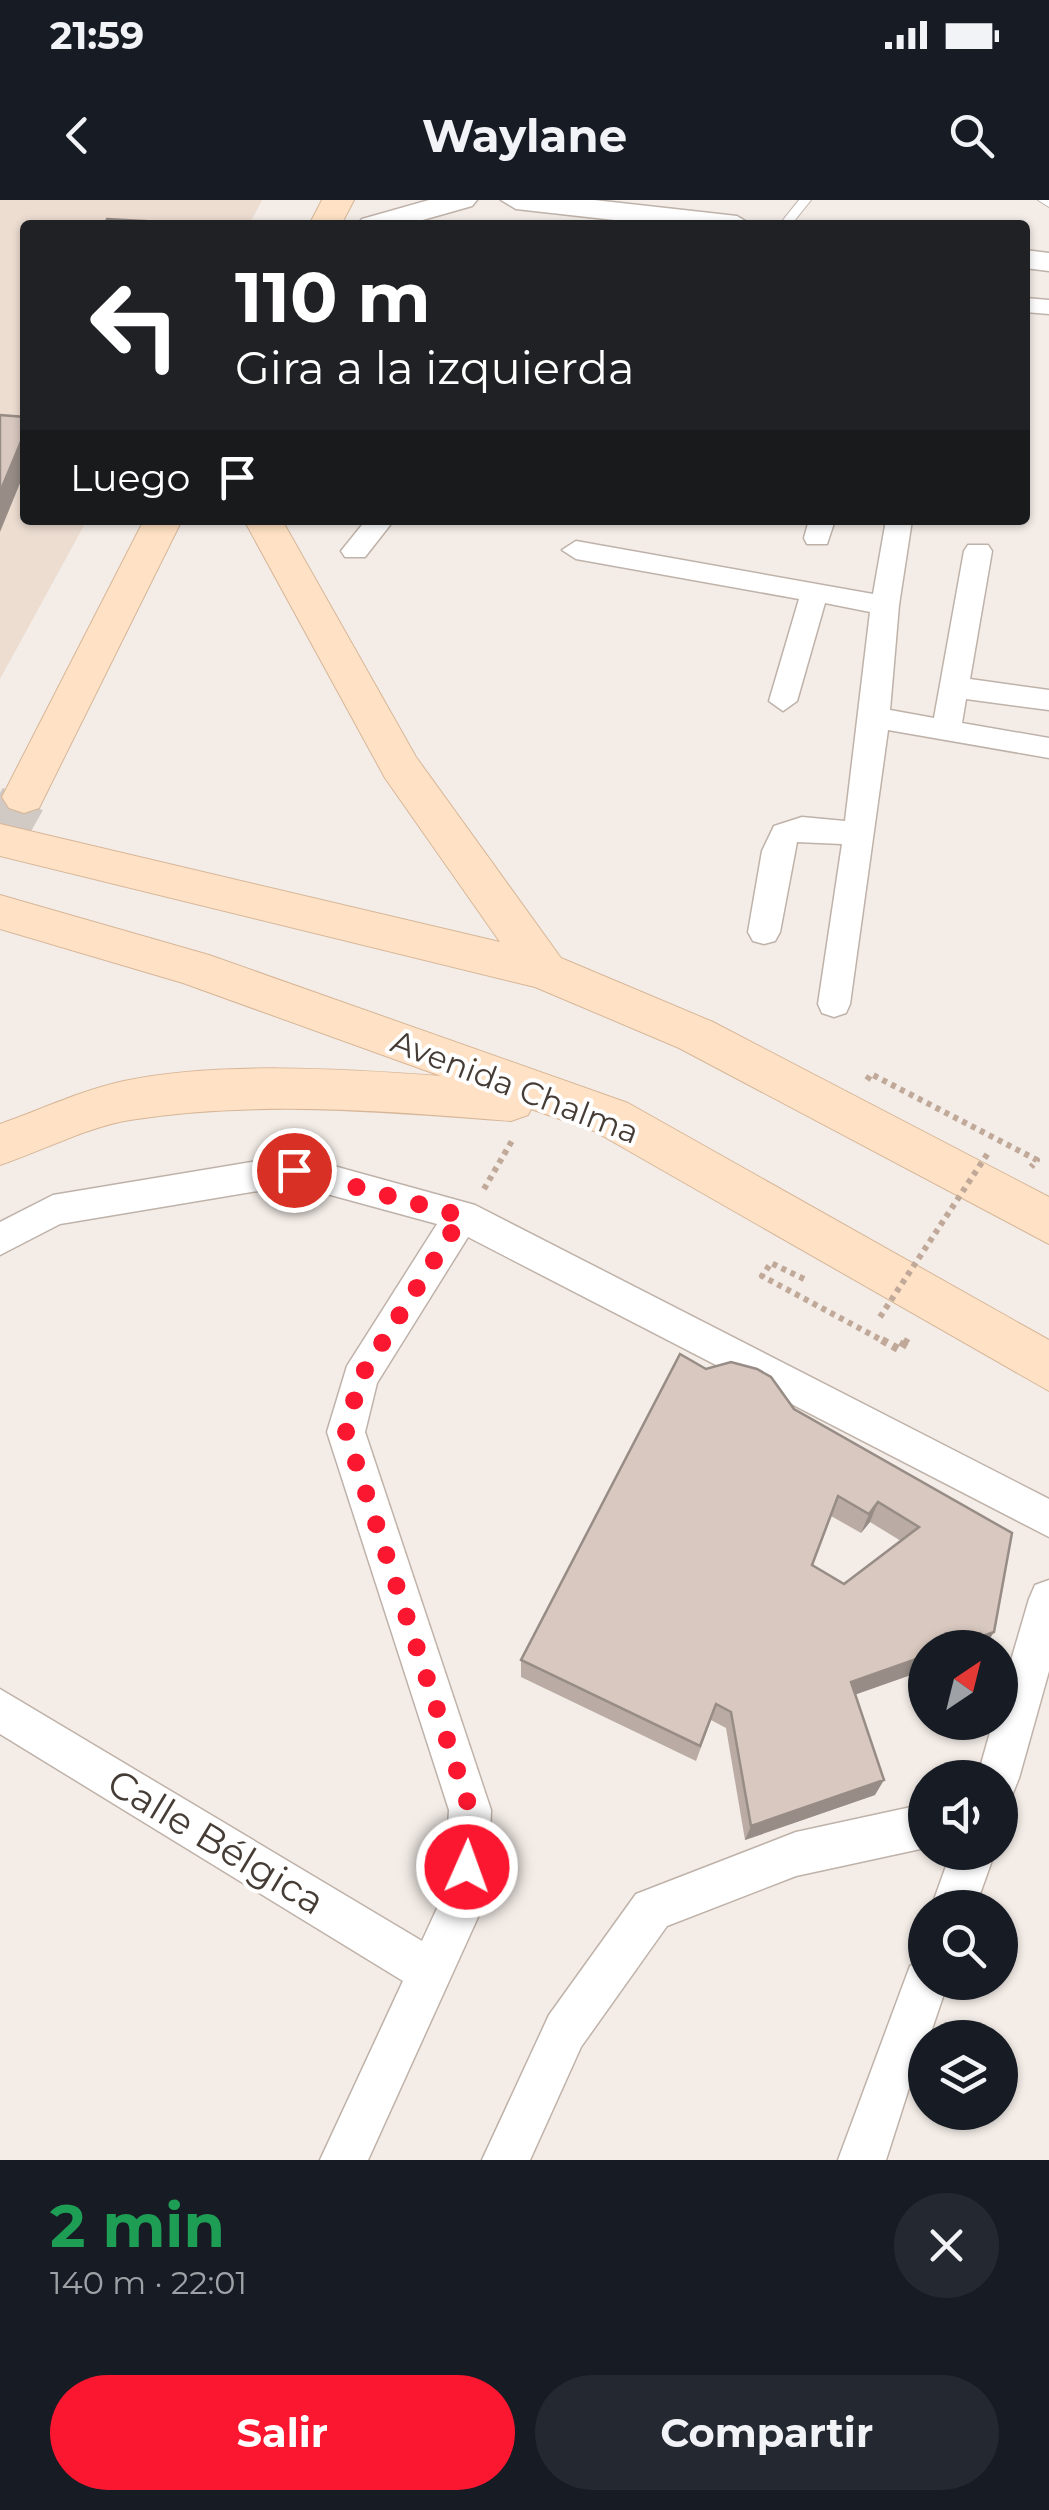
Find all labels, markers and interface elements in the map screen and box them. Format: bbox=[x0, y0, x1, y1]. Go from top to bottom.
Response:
text: 21:59 bbox=[50, 12, 144, 59]
icon: back bbox=[50, 108, 105, 163]
text: Waylane bbox=[422, 108, 627, 163]
icon: search bbox=[944, 108, 999, 163]
text: 110 m bbox=[235, 254, 431, 340]
icon: left bbox=[70, 260, 200, 390]
text: Gira a la izquierda bbox=[235, 340, 635, 395]
icon: arrive bbox=[210, 450, 265, 505]
text: Luego bbox=[70, 454, 190, 501]
street label: Avenida Chalma bbox=[386, 1021, 645, 1152]
pin bbox=[252, 1128, 337, 1213]
icon: arrive bbox=[267, 1143, 322, 1198]
north arrow bbox=[908, 1630, 1018, 1740]
map controls bbox=[908, 1630, 1018, 2130]
street label: Calle Bélgica bbox=[99, 1759, 333, 1925]
button: sound bbox=[908, 1760, 1018, 1870]
position arrow bbox=[415, 1815, 519, 1919]
button: search bbox=[908, 1890, 1018, 2000]
button: layers bbox=[908, 2020, 1018, 2130]
text: 2 min bbox=[50, 2189, 225, 2262]
button: close bbox=[894, 2193, 999, 2298]
text: 140 m · 22:01 bbox=[50, 2263, 247, 2302]
button: Salir bbox=[50, 2375, 515, 2490]
button: Compartir bbox=[535, 2375, 999, 2490]

